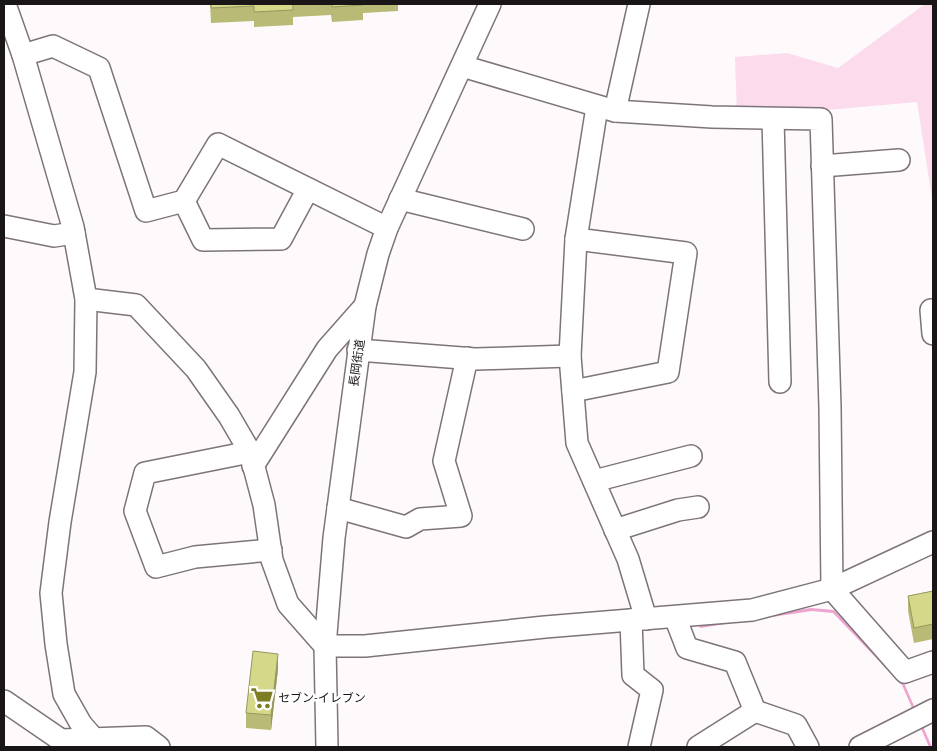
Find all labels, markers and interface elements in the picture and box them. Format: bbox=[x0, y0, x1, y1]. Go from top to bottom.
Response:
street label: 長岡街道 bbox=[346, 338, 368, 388]
supermarket icon: セブン-イレブン bbox=[249, 685, 275, 711]
place label: セブン-イレブン bbox=[278, 690, 366, 706]

